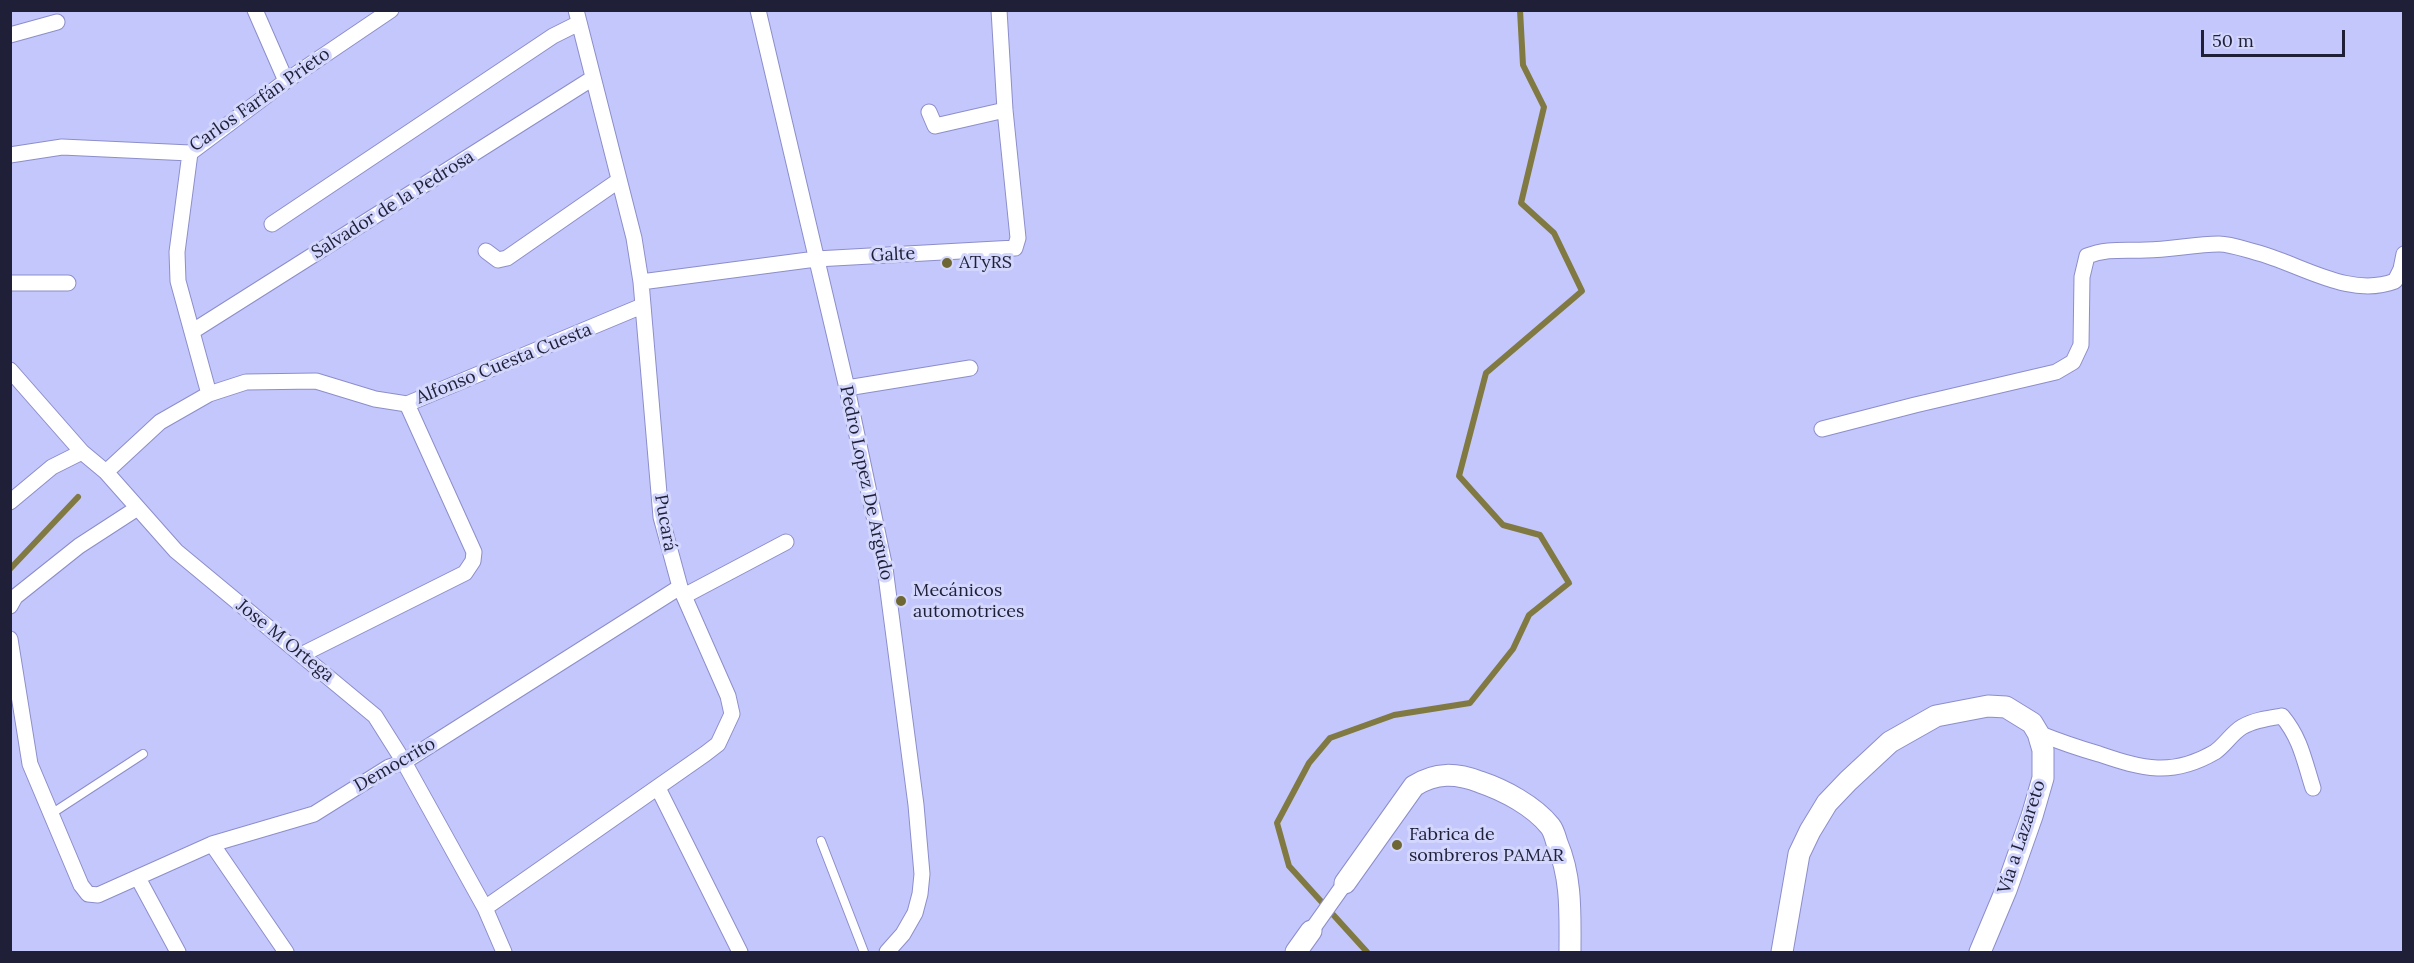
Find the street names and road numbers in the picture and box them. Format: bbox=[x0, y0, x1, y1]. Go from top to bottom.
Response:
street label: Carlos Farfán Prieto bbox=[186, 43, 334, 157]
street label: Salvador de la Pedrosa bbox=[308, 146, 478, 264]
street label: Galte bbox=[870, 243, 916, 267]
street label: Alfonso Cuesta Cuesta bbox=[413, 319, 595, 409]
street label: Pedro Lopez De Argudo bbox=[835, 384, 897, 582]
street label: Pucará bbox=[649, 493, 681, 553]
street label: Jose M Ortega bbox=[232, 595, 338, 687]
street label: Democrito bbox=[351, 733, 439, 797]
street label: Vía a Lazareto bbox=[1994, 778, 2050, 896]

